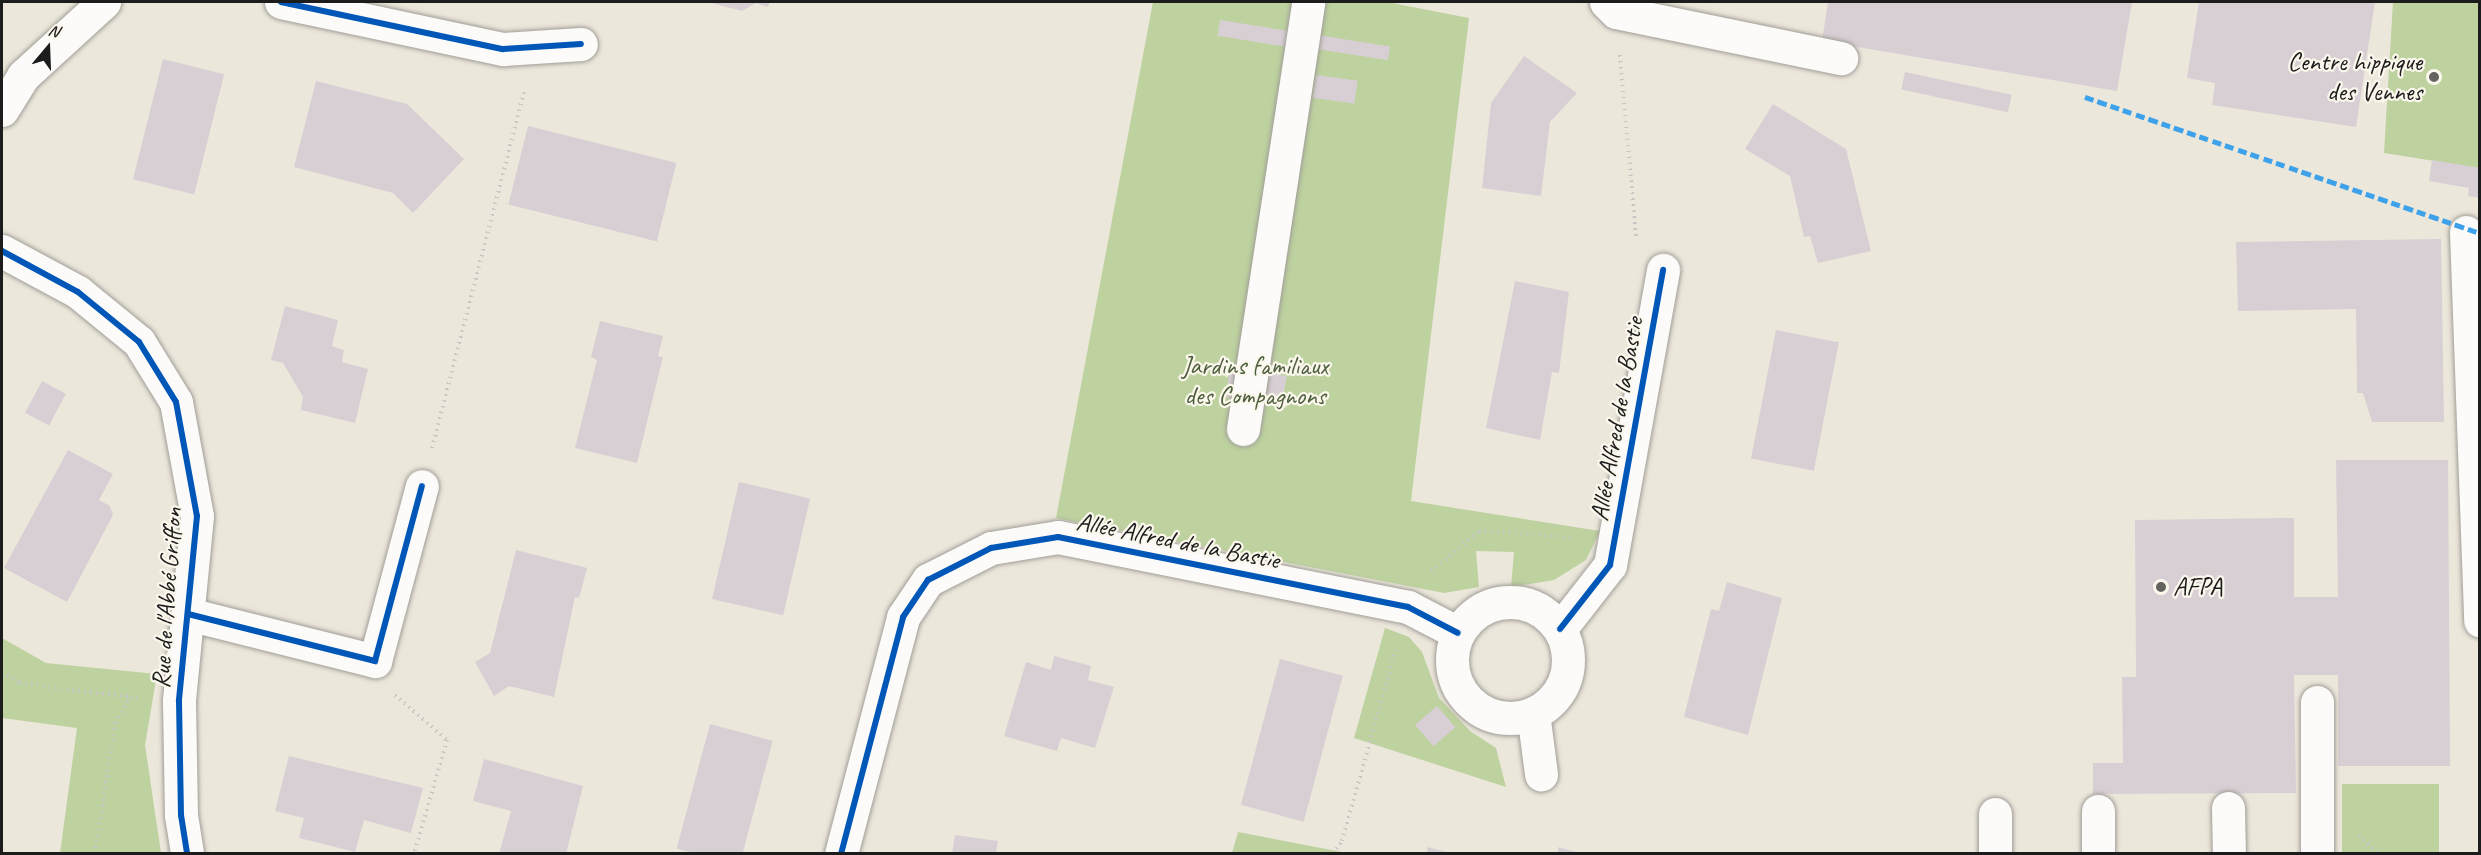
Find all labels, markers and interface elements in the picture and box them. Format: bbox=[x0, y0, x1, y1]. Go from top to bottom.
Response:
north arrow bbox=[18, 18, 78, 78]
text: N bbox=[46, 20, 62, 42]
place label: Centre hippique des Vennes bbox=[2288, 46, 2422, 107]
marker: Centre hippique des Vennes bbox=[2427, 70, 2441, 84]
street label: Allée Alfred de la Bastie bbox=[1584, 314, 1650, 524]
park label: Jardins familiaux des Compagnons bbox=[1181, 350, 1329, 412]
street label: Allée Alfred de la Bastie bbox=[1073, 506, 1283, 576]
street label: Rue de l'Abbé Griffon bbox=[145, 507, 189, 689]
place label: AFPA bbox=[2173, 571, 2222, 603]
marker: AFPA bbox=[2154, 580, 2168, 594]

